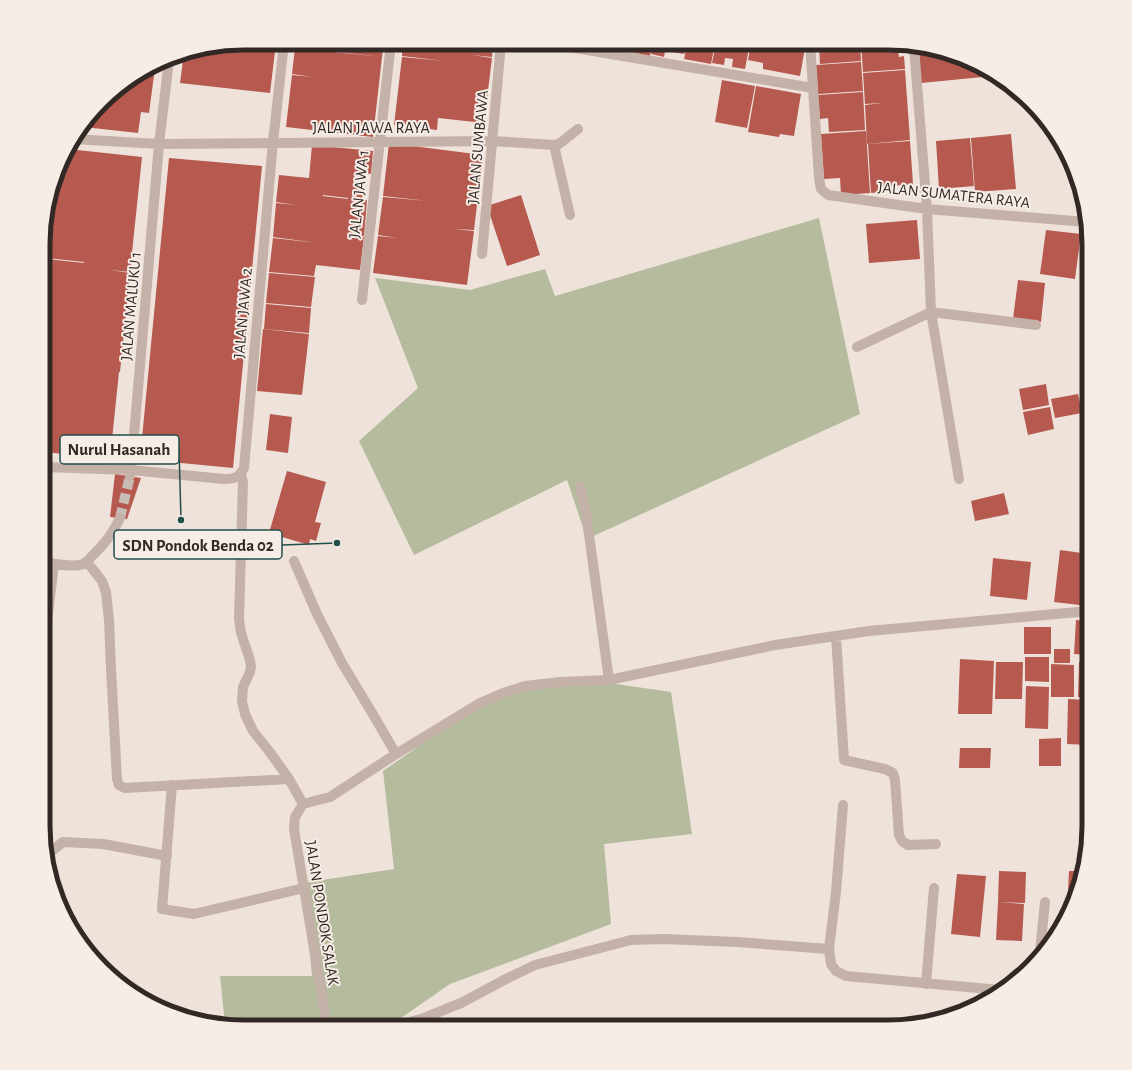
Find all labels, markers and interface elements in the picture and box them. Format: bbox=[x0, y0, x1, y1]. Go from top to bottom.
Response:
street label: JALAN SUMBAWA bbox=[465, 89, 491, 205]
street label: JALAN JAWA RAYA bbox=[312, 120, 430, 136]
street label: JALAN JAWA 1 bbox=[346, 149, 372, 239]
street label: JALAN SUMATERA RAYA bbox=[877, 179, 1031, 211]
street label: JALAN MALUKU 1 bbox=[118, 251, 144, 361]
street label: JALAN JAWA 2 bbox=[231, 267, 255, 359]
callout: Nurul Hasanah bbox=[60, 435, 179, 464]
text: Nurul Hasanah bbox=[68, 441, 170, 458]
callout: SDN Pondok Benda 02 bbox=[114, 530, 282, 559]
text: SDN Pondok Benda 02 bbox=[122, 537, 274, 554]
street label: JALAN PONDOK SALAK bbox=[303, 840, 341, 987]

